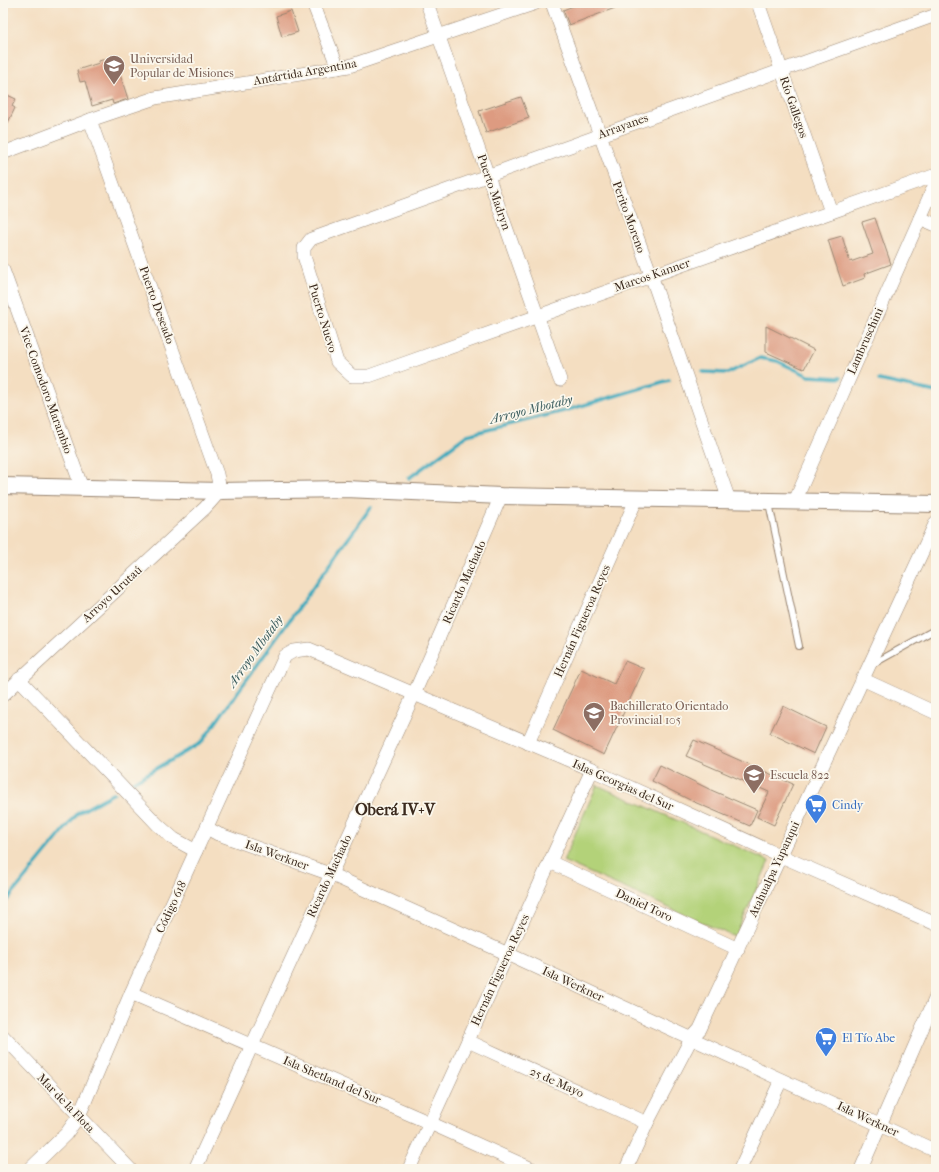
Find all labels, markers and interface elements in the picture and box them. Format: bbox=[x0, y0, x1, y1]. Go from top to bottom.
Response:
place label: Universidad Popular de Misiones bbox=[130, 52, 234, 80]
school or university icon: Universidad Popular de Misiones bbox=[101, 53, 127, 86]
street label: Antártida Argentina bbox=[251, 56, 358, 88]
street label: Río Gallegos bbox=[777, 74, 811, 140]
street label: Arrayanes bbox=[595, 110, 651, 142]
street label: Puerto Madryn bbox=[474, 152, 514, 232]
street label: Perito Moreno bbox=[610, 179, 648, 255]
street label: Marcos Kanner bbox=[612, 255, 693, 295]
street label: Puerto Deseado bbox=[136, 264, 178, 346]
street label: Puerto Nuevo bbox=[306, 282, 340, 354]
street label: Lambruschini bbox=[844, 305, 886, 376]
street label: Vice Comodoro Marambio bbox=[16, 324, 76, 455]
water label: Arroyo Mbotaby bbox=[486, 391, 575, 427]
street label: Ricardo Machado bbox=[439, 538, 489, 626]
street label: Hernán Figueroa Reyes bbox=[551, 562, 613, 679]
street label: Arroyo Urutaú bbox=[79, 563, 145, 626]
water label: Arroyo Mbotaby bbox=[223, 612, 286, 691]
place label: Bachillerato Orientado Provincial 105 bbox=[610, 699, 728, 727]
school or university icon: Bachillerato Orientado Provincial 105 bbox=[581, 700, 607, 733]
street label: Islas Georgias del Sur bbox=[570, 756, 677, 814]
school or university icon: Escuela 822 bbox=[741, 762, 767, 795]
place label: Escuela 822 bbox=[770, 768, 829, 782]
supermarket icon: Cindy bbox=[803, 792, 829, 825]
place label: Cindy bbox=[832, 798, 864, 812]
district label: Oberá IV+V bbox=[355, 800, 437, 819]
street label: Atahualpa Yupanqui bbox=[745, 818, 803, 920]
street label: Ricardo Machado bbox=[304, 832, 354, 920]
street label: Isla Werkner bbox=[243, 837, 312, 873]
street label: Código 618 bbox=[153, 879, 189, 935]
street label: Daniel Toro bbox=[613, 886, 675, 924]
street label: Hernán Figueroa Reyes bbox=[468, 911, 532, 1028]
street label: Isla Werkner bbox=[540, 964, 607, 1005]
supermarket icon: El Tío Abe bbox=[813, 1025, 839, 1058]
place label: El Tío Abe bbox=[842, 1031, 895, 1045]
street label: Isla Shetland del Sur bbox=[281, 1053, 384, 1107]
street label: 25 de Mayo bbox=[528, 1064, 586, 1100]
street label: Mar de la Flota bbox=[34, 1071, 98, 1136]
street label: Isla Werkner bbox=[835, 1099, 902, 1140]

